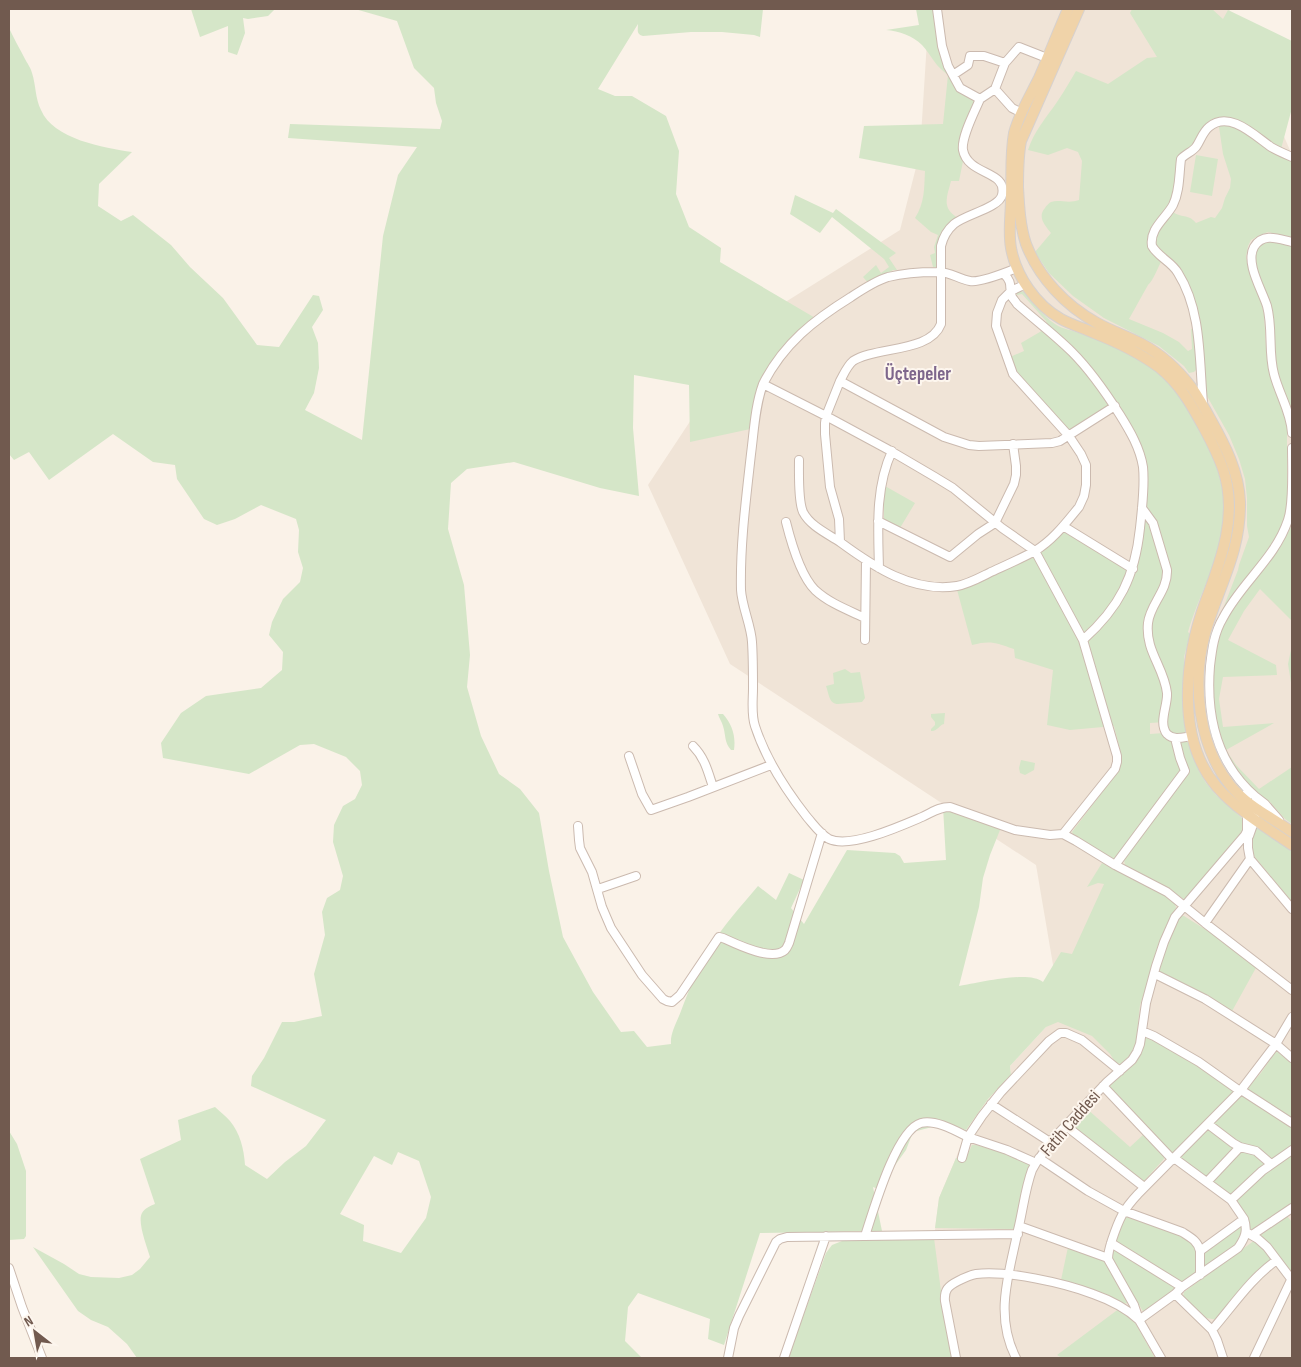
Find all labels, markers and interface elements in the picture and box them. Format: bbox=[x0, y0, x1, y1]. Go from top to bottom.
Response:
district label: Üçtepeler bbox=[885, 363, 951, 386]
street label: Fatih Caddesi bbox=[1036, 1086, 1105, 1160]
north arrow bbox=[10, 1307, 60, 1357]
text: N bbox=[21, 1312, 36, 1330]

